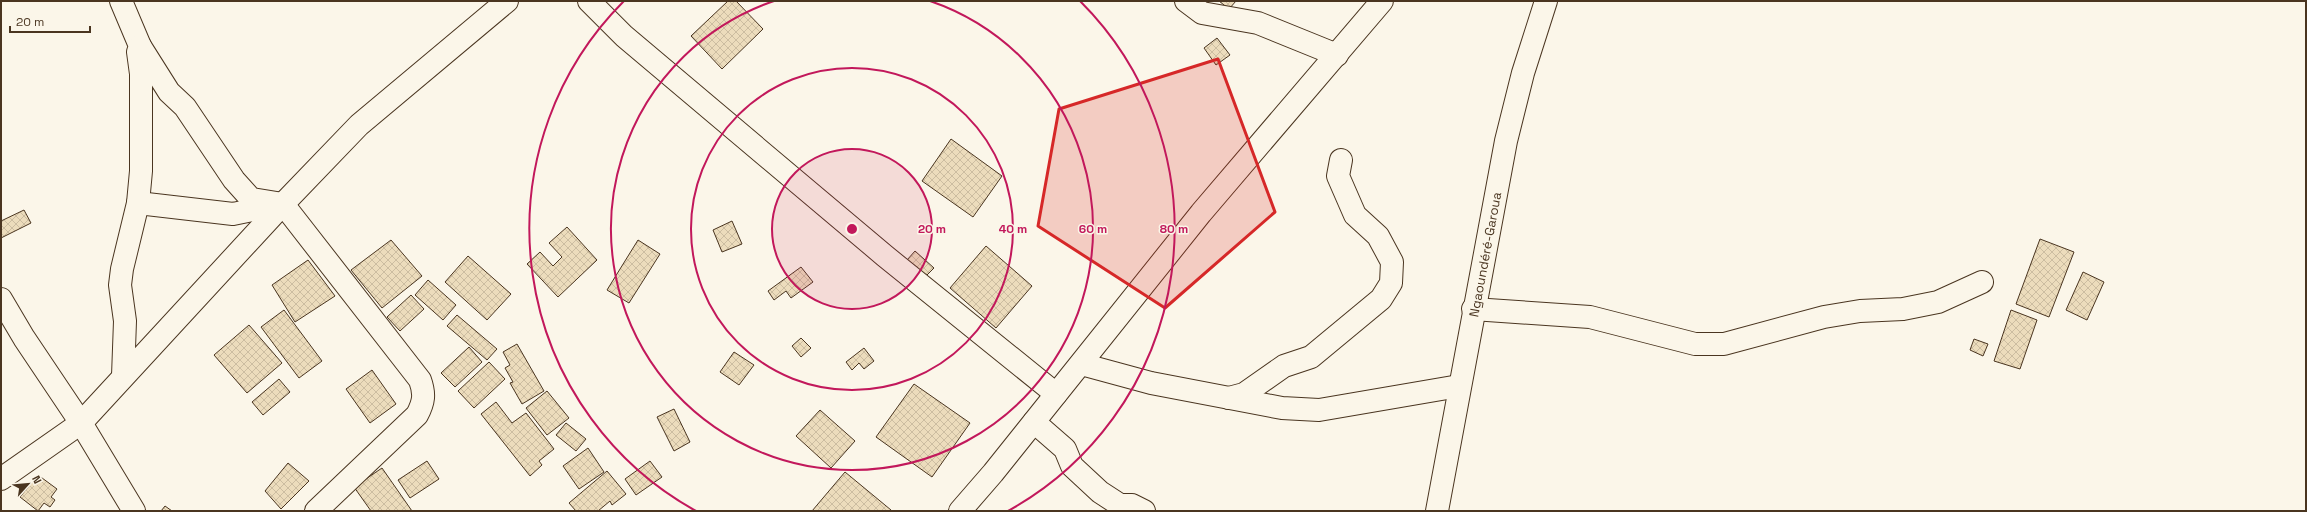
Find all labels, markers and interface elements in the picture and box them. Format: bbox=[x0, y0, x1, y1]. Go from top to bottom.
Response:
scale bar bbox=[10, 8, 90, 34]
text: 20 m bbox=[16, 14, 44, 30]
street label: Ngaoundéré-Garoua bbox=[1465, 190, 1505, 318]
text: 20 m bbox=[918, 221, 946, 237]
text: 40 m bbox=[999, 221, 1027, 237]
text: 60 m bbox=[1079, 221, 1107, 237]
text: 80 m bbox=[1160, 221, 1188, 237]
centre of rings bbox=[845, 222, 859, 236]
north arrow bbox=[8, 464, 48, 504]
text: N bbox=[29, 473, 45, 486]

